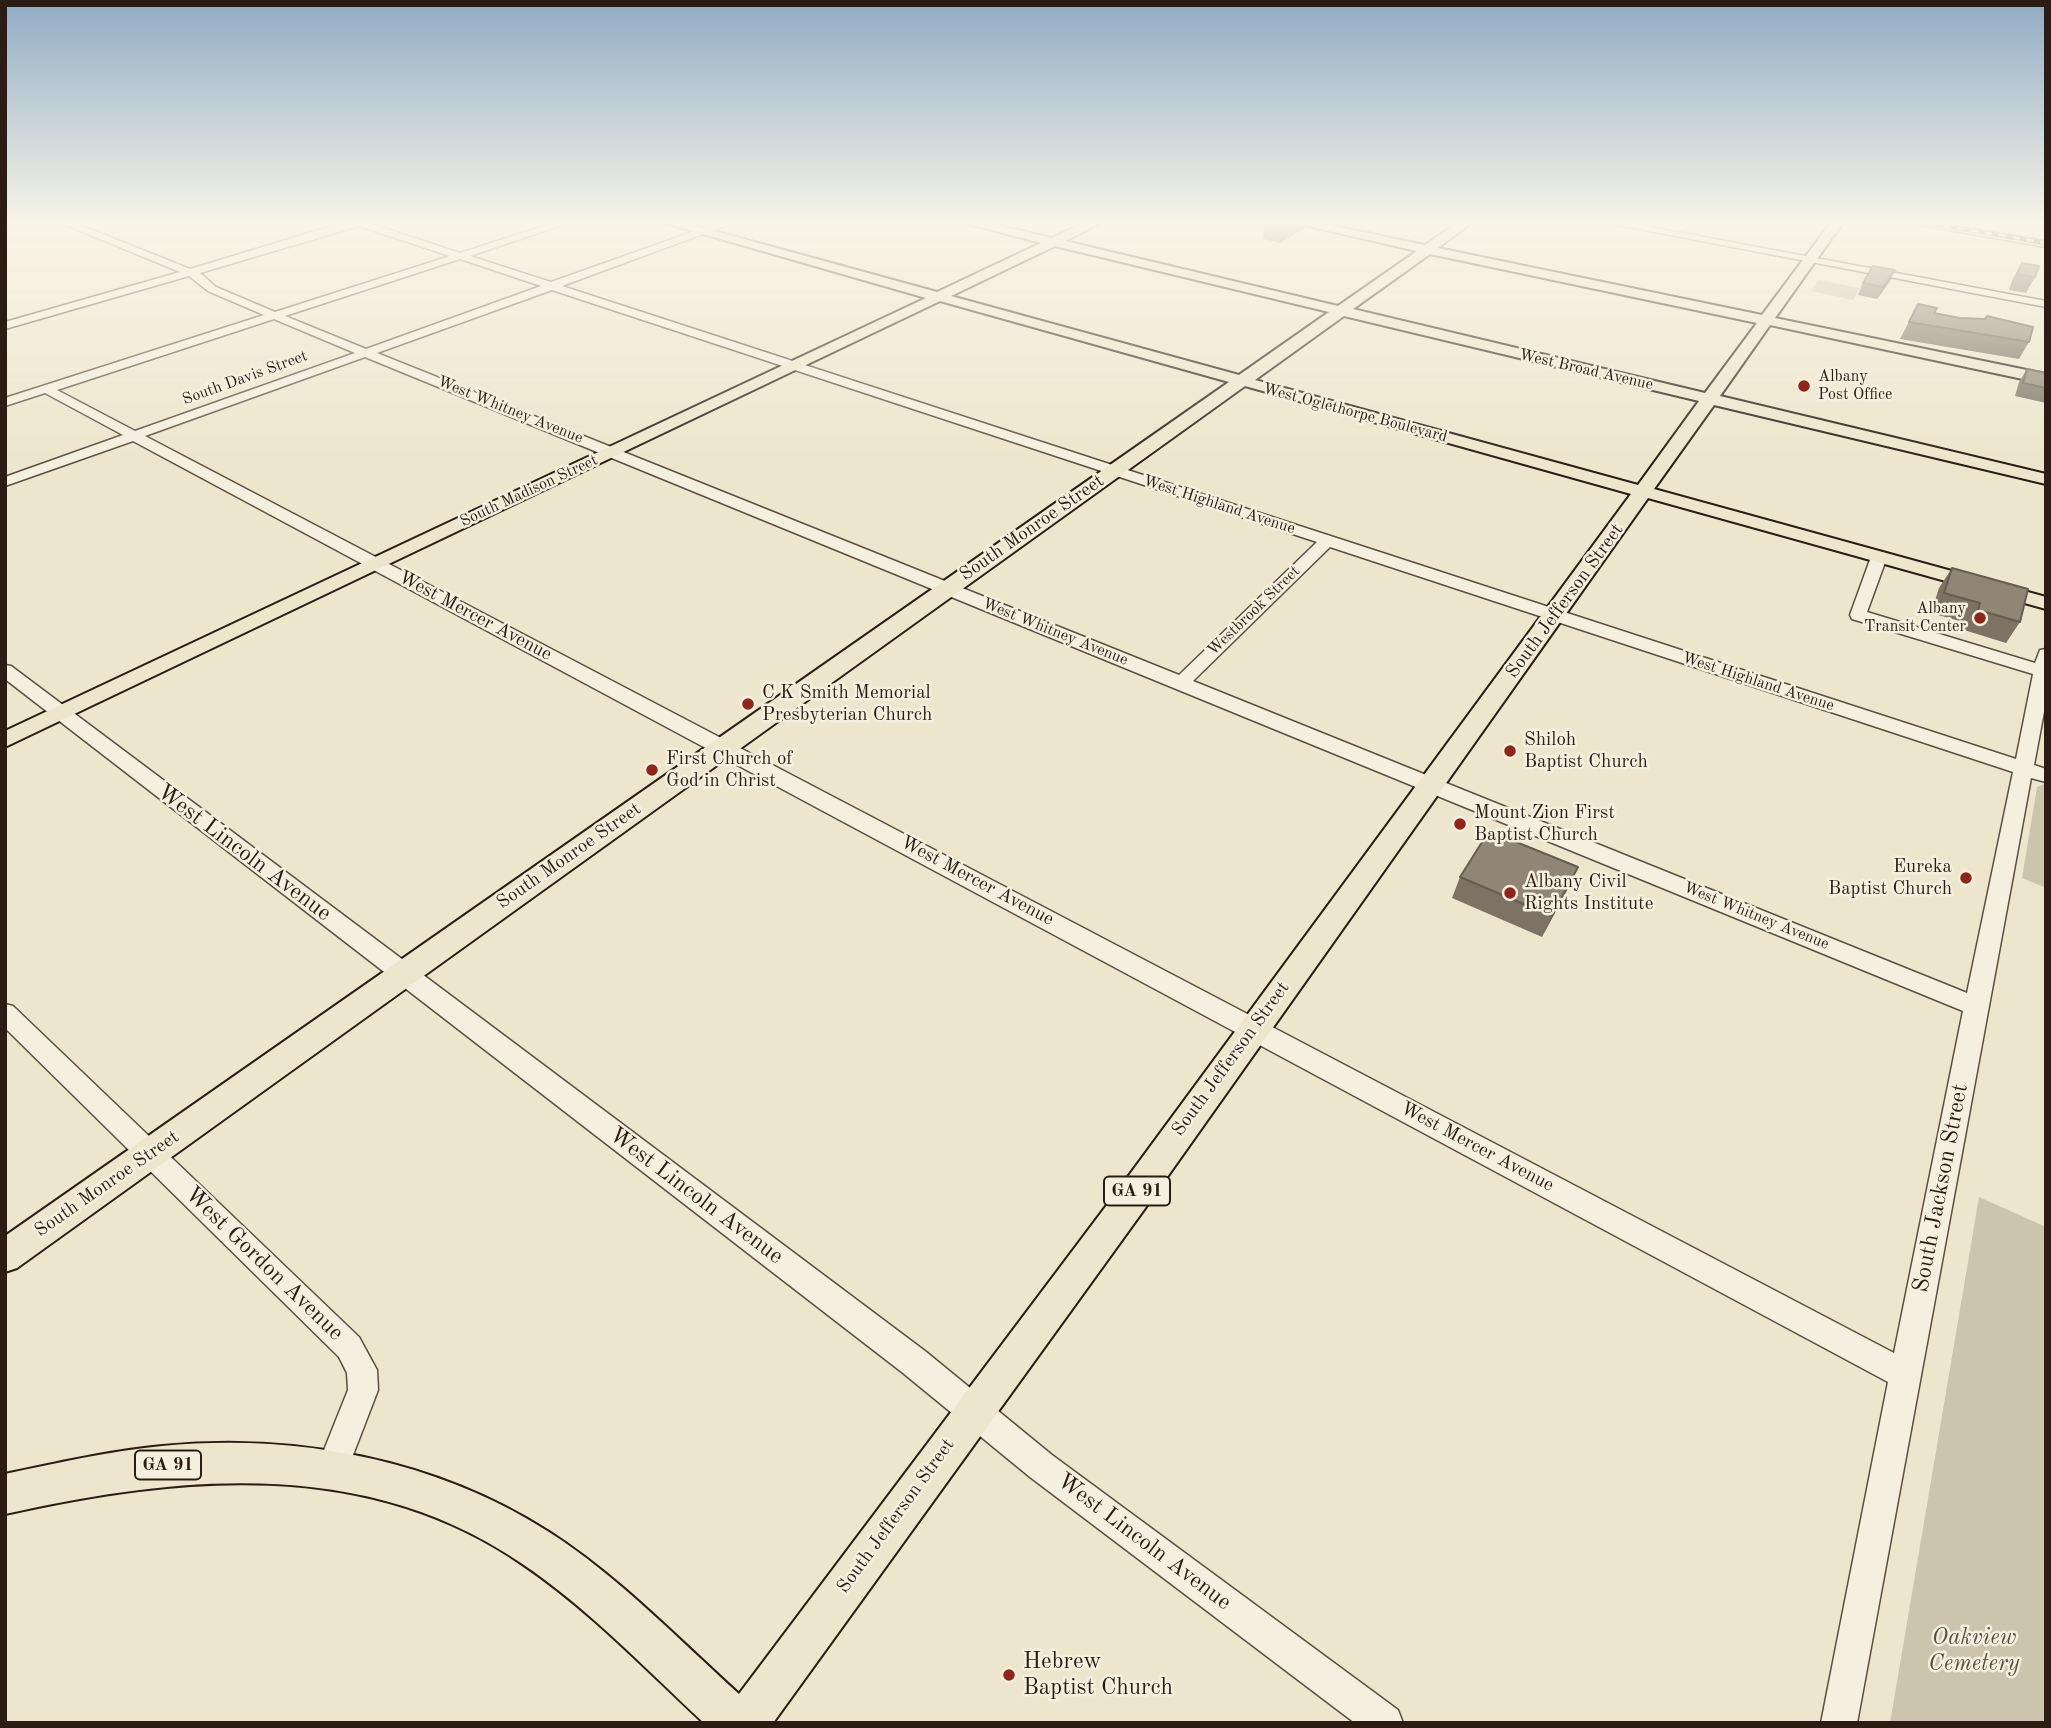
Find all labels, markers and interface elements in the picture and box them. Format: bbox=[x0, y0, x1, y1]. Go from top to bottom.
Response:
street label: West Broad Avenue bbox=[1517, 345, 1655, 395]
street label: South Davis Street bbox=[180, 346, 310, 410]
place label: Albany Post Office bbox=[1818, 367, 1892, 405]
street label: West Whitney Avenue bbox=[434, 372, 586, 448]
marker: Albany Post Office bbox=[1796, 378, 1812, 394]
street label: West Oglethorpe Boulevard bbox=[1261, 379, 1449, 447]
street label: South Madison Street bbox=[457, 451, 601, 531]
street label: South Monroe Street bbox=[955, 470, 1109, 586]
street label: West Highland Avenue bbox=[1141, 471, 1297, 539]
street label: South Jefferson Street bbox=[1501, 519, 1629, 683]
street label: Westbrook Street bbox=[1204, 562, 1304, 660]
street label: West Mercer Avenue bbox=[394, 566, 556, 666]
street label: West Whitney Avenue bbox=[979, 594, 1131, 670]
place label: Albany Transit Center bbox=[1864, 599, 1966, 637]
marker: Albany Transit Center bbox=[1972, 610, 1988, 626]
street label: West Highland Avenue bbox=[1680, 648, 1836, 716]
place label: C K Smith Memorial Presbyterian Church bbox=[762, 682, 932, 726]
marker: C K Smith Memorial Presbyterian Church bbox=[740, 696, 756, 712]
place label: Shiloh Baptist Church bbox=[1524, 729, 1648, 773]
marker: Shiloh Baptist Church bbox=[1502, 743, 1518, 759]
place label: First Church of God in Christ bbox=[666, 748, 793, 792]
marker: First Church of God in Christ bbox=[644, 762, 660, 778]
street label: West Lincoln Avenue bbox=[151, 778, 337, 928]
street label: South Monroe Street bbox=[492, 798, 646, 914]
place label: Mount Zion First Baptist Church bbox=[1474, 802, 1615, 846]
marker: Mount Zion First Baptist Church bbox=[1452, 816, 1468, 832]
street label: West Mercer Avenue bbox=[896, 831, 1058, 931]
place label: Eureka Baptist Church bbox=[1828, 856, 1952, 900]
marker: Eureka Baptist Church bbox=[1958, 870, 1974, 886]
place label: Albany Civil Rights Institute bbox=[1524, 871, 1654, 915]
street label: West Whitney Avenue bbox=[1680, 878, 1832, 954]
marker: Albany Civil Rights Institute bbox=[1502, 885, 1518, 901]
street label: South Jefferson Street bbox=[1167, 977, 1295, 1141]
street label: South Jackson Street bbox=[1907, 1081, 1975, 1295]
street label: West Mercer Avenue bbox=[1396, 1097, 1558, 1197]
street label: West Lincoln Avenue bbox=[603, 1121, 789, 1271]
street label: South Monroe Street bbox=[30, 1126, 184, 1242]
road number: GA 91 bbox=[1104, 1176, 1170, 1206]
street label: West Gordon Avenue bbox=[179, 1181, 349, 1347]
street label: South Jefferson Street bbox=[832, 1434, 960, 1598]
road number: GA 91 bbox=[135, 1450, 201, 1480]
street label: West Lincoln Avenue bbox=[1051, 1467, 1237, 1617]
park label: Oakview Cemetery bbox=[1928, 1624, 2020, 1678]
place label: Hebrew Baptist Church bbox=[1023, 1648, 1173, 1702]
marker: Hebrew Baptist Church bbox=[1001, 1667, 1017, 1683]

